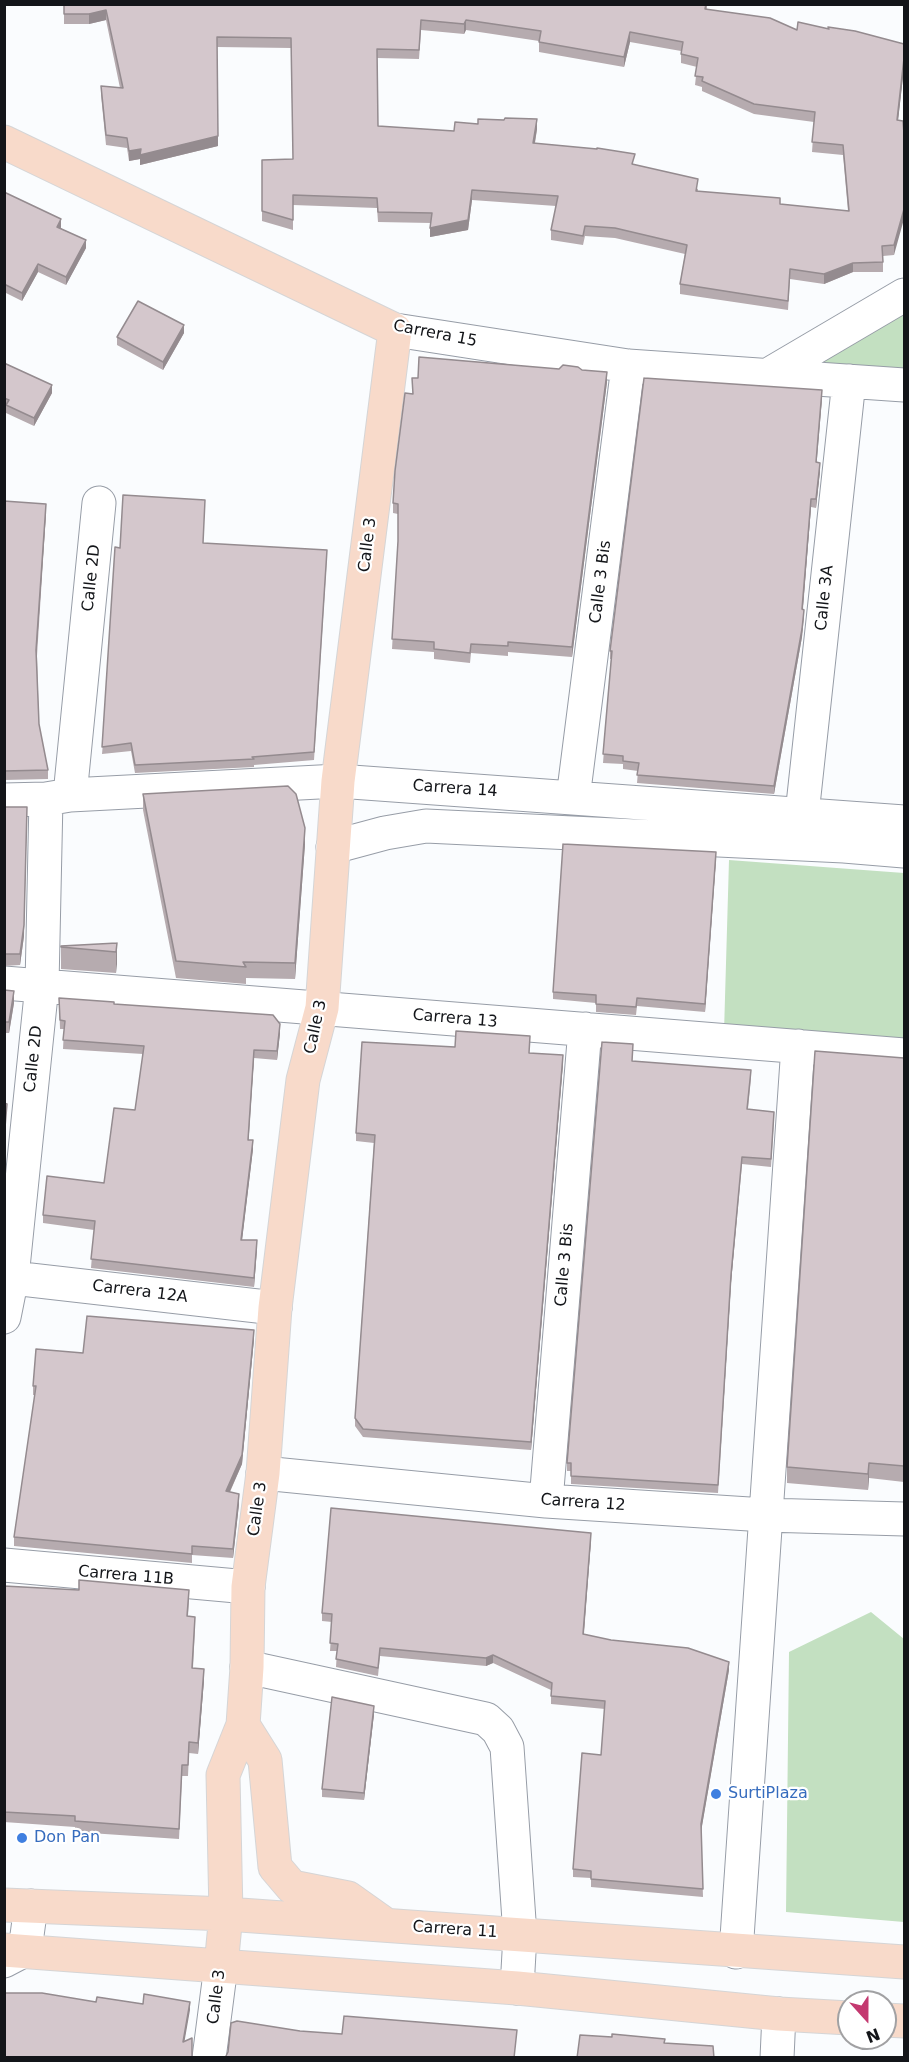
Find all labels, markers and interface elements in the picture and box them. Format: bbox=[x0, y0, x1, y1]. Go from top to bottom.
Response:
street label: Carrera 15 bbox=[391, 316, 479, 352]
street label: Calle 3 bbox=[355, 517, 381, 573]
street label: Calle 3 Bis bbox=[586, 539, 616, 625]
street label: Calle 2D bbox=[79, 544, 105, 612]
street label: Calle 3A bbox=[812, 564, 838, 632]
street label: Carrera 14 bbox=[412, 776, 498, 802]
street label: Calle 3 bbox=[301, 998, 331, 1056]
street label: Carrera 13 bbox=[412, 1006, 498, 1032]
street label: Calle 2D bbox=[21, 1025, 47, 1093]
street label: Calle 3 Bis bbox=[552, 1222, 578, 1308]
street label: Carrera 12A bbox=[91, 1277, 189, 1307]
street label: Calle 3 bbox=[245, 1480, 271, 1538]
street label: Carrera 12 bbox=[540, 1490, 626, 1516]
street label: Carrera 11B bbox=[77, 1562, 175, 1590]
place label: SurtiPlaza bbox=[728, 1784, 808, 1804]
marker: SurtiPlaza bbox=[709, 1787, 723, 1801]
place label: Don Pan bbox=[34, 1828, 100, 1848]
marker: Don Pan bbox=[15, 1831, 29, 1845]
street label: Carrera 11 bbox=[412, 1917, 498, 1943]
street label: Calle 3 bbox=[204, 1969, 230, 2025]
north arrow bbox=[837, 1990, 897, 2050]
text: N bbox=[863, 2024, 883, 2047]

